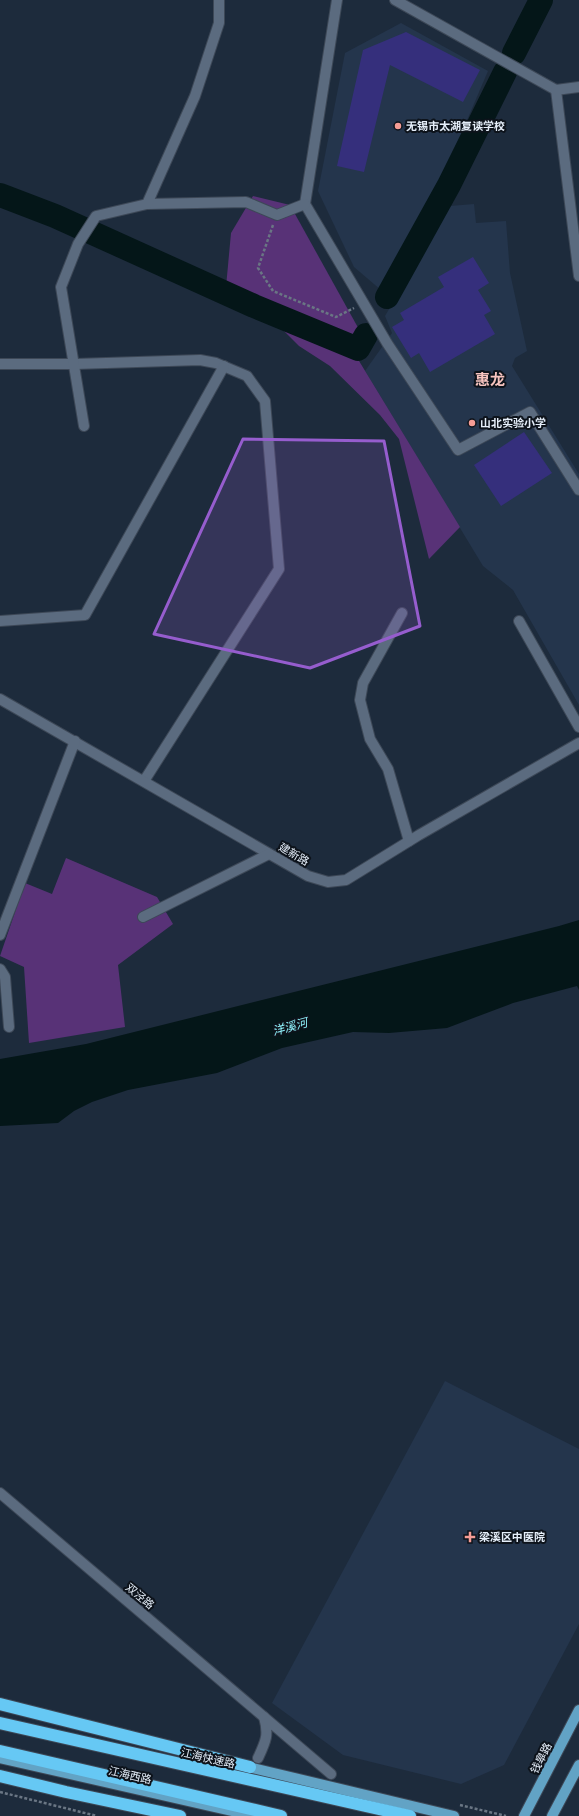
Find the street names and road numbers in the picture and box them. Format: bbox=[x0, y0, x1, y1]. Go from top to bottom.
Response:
street label: 建新路 bbox=[277, 841, 311, 867]
street label: 双泾路 bbox=[124, 1581, 156, 1611]
street label: 钱皋路 bbox=[528, 1741, 554, 1775]
street label: 江海快速路 bbox=[180, 1746, 236, 1770]
street label: 江海西路 bbox=[107, 1764, 153, 1786]

